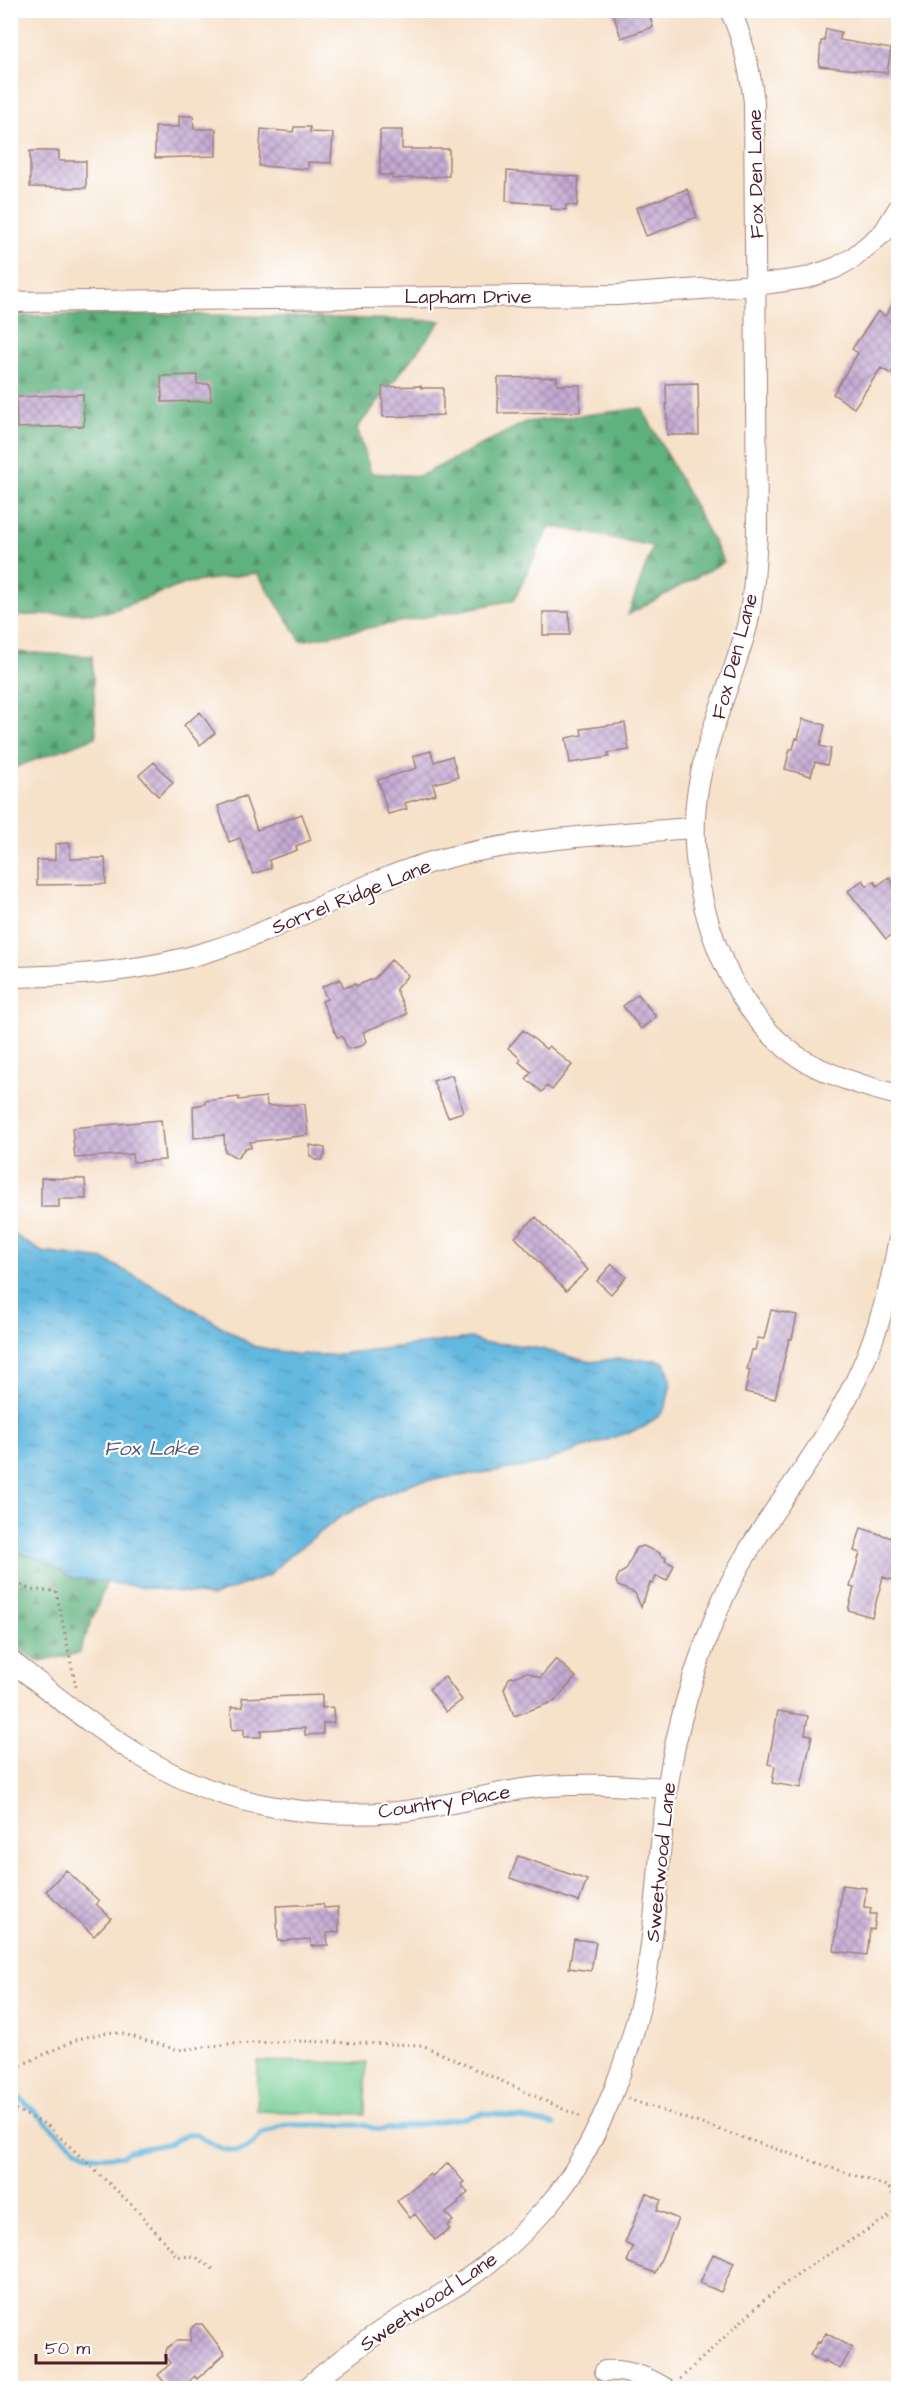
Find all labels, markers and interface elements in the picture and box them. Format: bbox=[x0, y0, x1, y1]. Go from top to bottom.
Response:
street label: Fox Den Lane bbox=[741, 109, 771, 239]
street label: Lapham Drive bbox=[404, 283, 532, 311]
street label: Fox Den Lane bbox=[705, 590, 765, 722]
street label: Sorrel Ridge Lane bbox=[267, 852, 436, 943]
water label: Fox Lake bbox=[104, 1434, 200, 1463]
street label: Country Place bbox=[376, 1778, 512, 1827]
street label: Sweetwood Lane bbox=[639, 1781, 683, 1943]
street label: Sweetwood Lane bbox=[354, 2245, 503, 2358]
scale bar bbox=[36, 2327, 166, 2365]
text: 50 m bbox=[45, 2336, 90, 2361]

